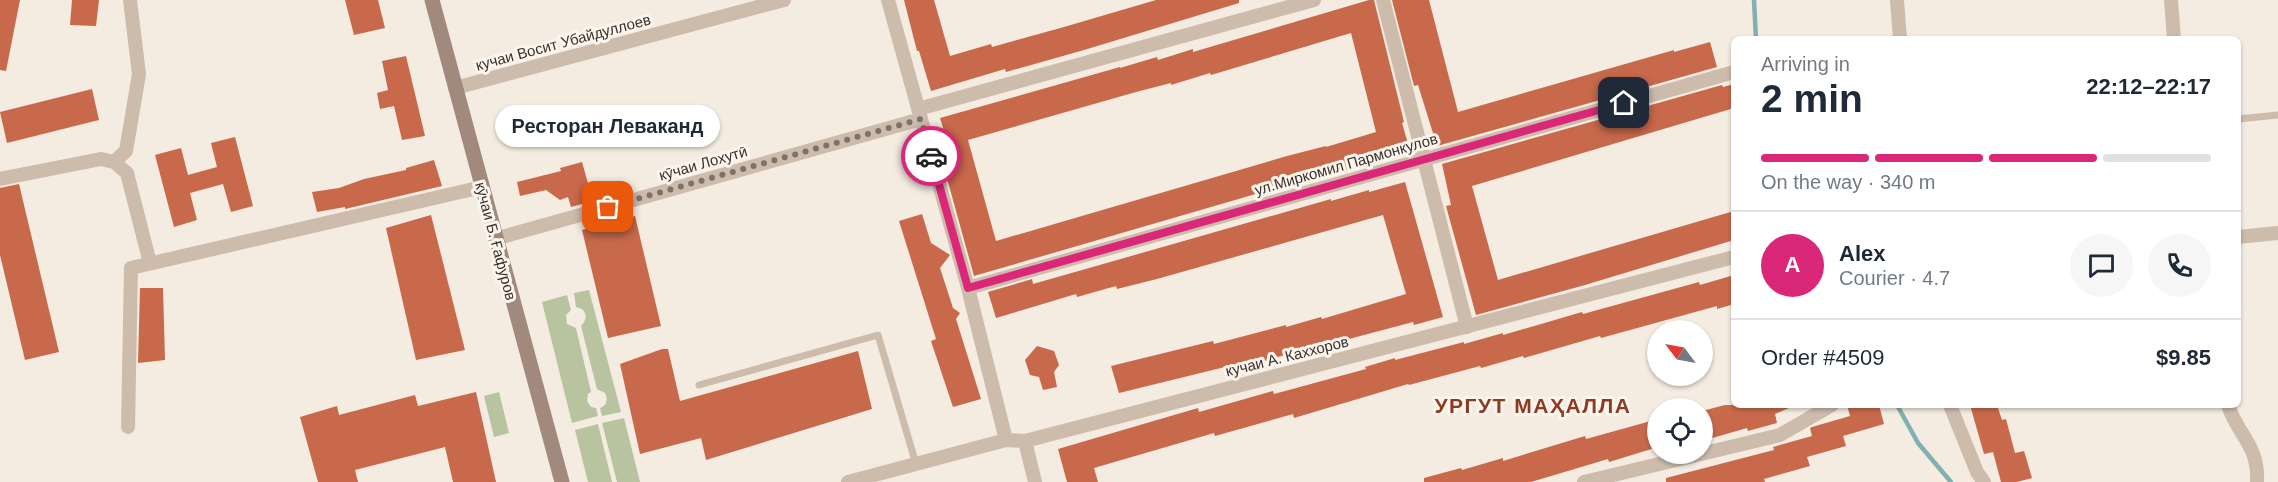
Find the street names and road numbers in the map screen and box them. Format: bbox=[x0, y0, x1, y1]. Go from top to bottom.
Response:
street label: кучаи Восит Убайдуллоев bbox=[474, 10, 652, 74]
street label: ул.Миркомил Пармонкулов bbox=[1253, 130, 1439, 198]
street label: кӯчаи Лохутӣ bbox=[657, 142, 749, 184]
street label: кӯчаи Б. Ғафуров bbox=[472, 180, 520, 302]
street label: кучаи А. Каххоров bbox=[1224, 332, 1350, 380]

